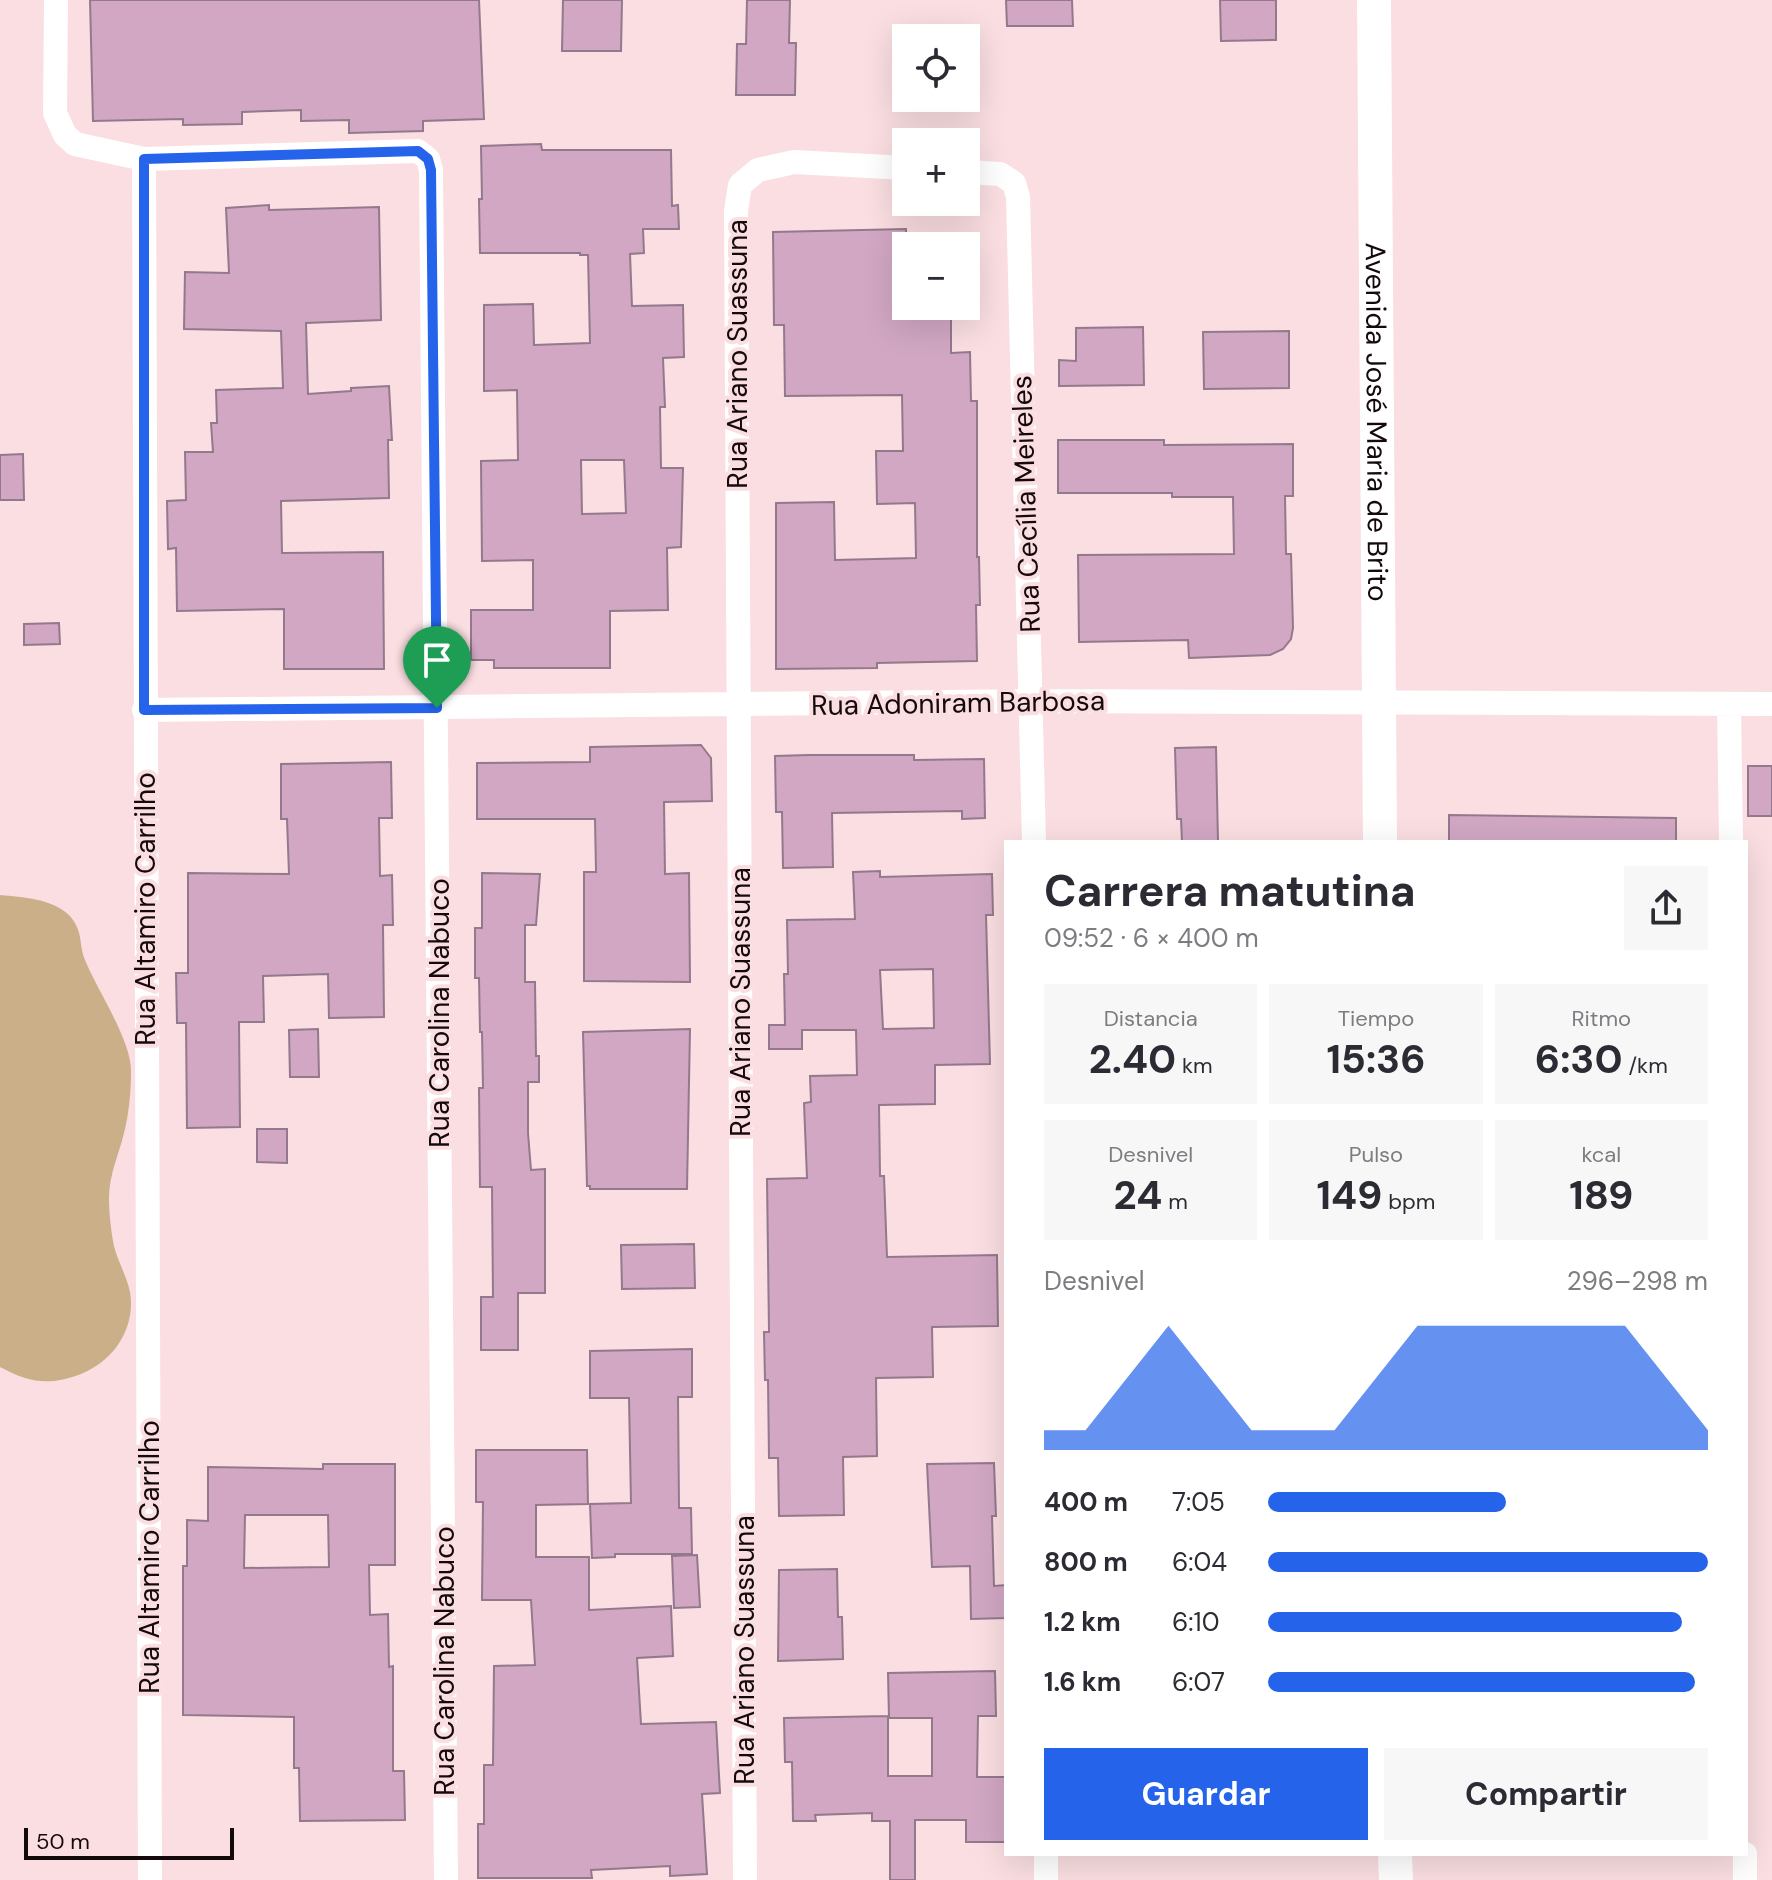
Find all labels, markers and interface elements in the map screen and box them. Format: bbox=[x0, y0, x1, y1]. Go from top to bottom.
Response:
map controls bbox=[892, 24, 980, 320]
button: locate bbox=[892, 24, 980, 112]
button: + bbox=[892, 128, 980, 216]
street label: Rua Ariano Suassuna bbox=[719, 219, 756, 489]
button: − bbox=[892, 232, 980, 320]
street label: Avenida José Maria de Brito bbox=[1357, 242, 1397, 602]
street label: Rua Cecília Meireles bbox=[1003, 375, 1049, 633]
pin bbox=[403, 626, 471, 708]
icon: arrive bbox=[415, 638, 459, 682]
street label: Rua Adoniram Barbosa bbox=[811, 682, 1105, 724]
street label: Rua Altamiro Carrilho bbox=[127, 772, 164, 1046]
text: Carrera matutina bbox=[1044, 862, 1416, 920]
button: share bbox=[1624, 866, 1708, 950]
street label: Rua Ariano Suassuna bbox=[722, 867, 759, 1137]
street label: Rua Carolina Nabuco bbox=[421, 878, 458, 1148]
text: 09:52 · 6 × 400 m bbox=[1044, 921, 1259, 955]
text: Distancia bbox=[1104, 1004, 1198, 1033]
text: Tiempo bbox=[1338, 1004, 1414, 1033]
text: Ritmo bbox=[1572, 1004, 1631, 1033]
text: 2.40 bbox=[1089, 1033, 1176, 1085]
text: 15:36 bbox=[1326, 1033, 1426, 1085]
text: 6:30 bbox=[1535, 1033, 1623, 1085]
text: km bbox=[1176, 1051, 1213, 1080]
text: /km bbox=[1623, 1051, 1668, 1080]
text: Desnivel bbox=[1108, 1140, 1193, 1169]
text: Pulso bbox=[1349, 1140, 1403, 1169]
text: kcal bbox=[1581, 1140, 1621, 1169]
text: 24 bbox=[1114, 1169, 1162, 1221]
text: 149 bbox=[1317, 1169, 1382, 1221]
text: 189 bbox=[1569, 1169, 1633, 1221]
text: m bbox=[1162, 1187, 1188, 1216]
text: bpm bbox=[1382, 1187, 1435, 1216]
text: Desnivel bbox=[1044, 1264, 1145, 1298]
text: 296–298 m bbox=[1567, 1264, 1708, 1298]
street label: Rua Altamiro Carrilho bbox=[131, 1420, 168, 1694]
text: 400 m bbox=[1044, 1485, 1128, 1519]
text: 7:05 bbox=[1172, 1485, 1225, 1519]
street label: Rua Ariano Suassuna bbox=[726, 1515, 763, 1785]
street label: Rua Carolina Nabuco bbox=[426, 1526, 463, 1796]
text: 800 m bbox=[1044, 1545, 1128, 1579]
text: 6:04 bbox=[1172, 1545, 1227, 1579]
text: 1.2 km bbox=[1044, 1605, 1121, 1639]
text: 6:10 bbox=[1172, 1605, 1219, 1639]
text: 1.6 km bbox=[1044, 1665, 1121, 1699]
text: 6:07 bbox=[1172, 1665, 1225, 1699]
button: Guardar bbox=[1044, 1748, 1368, 1840]
button: Compartir bbox=[1384, 1748, 1708, 1840]
scale bar bbox=[24, 1824, 234, 1860]
text: 50 m bbox=[36, 1827, 90, 1856]

